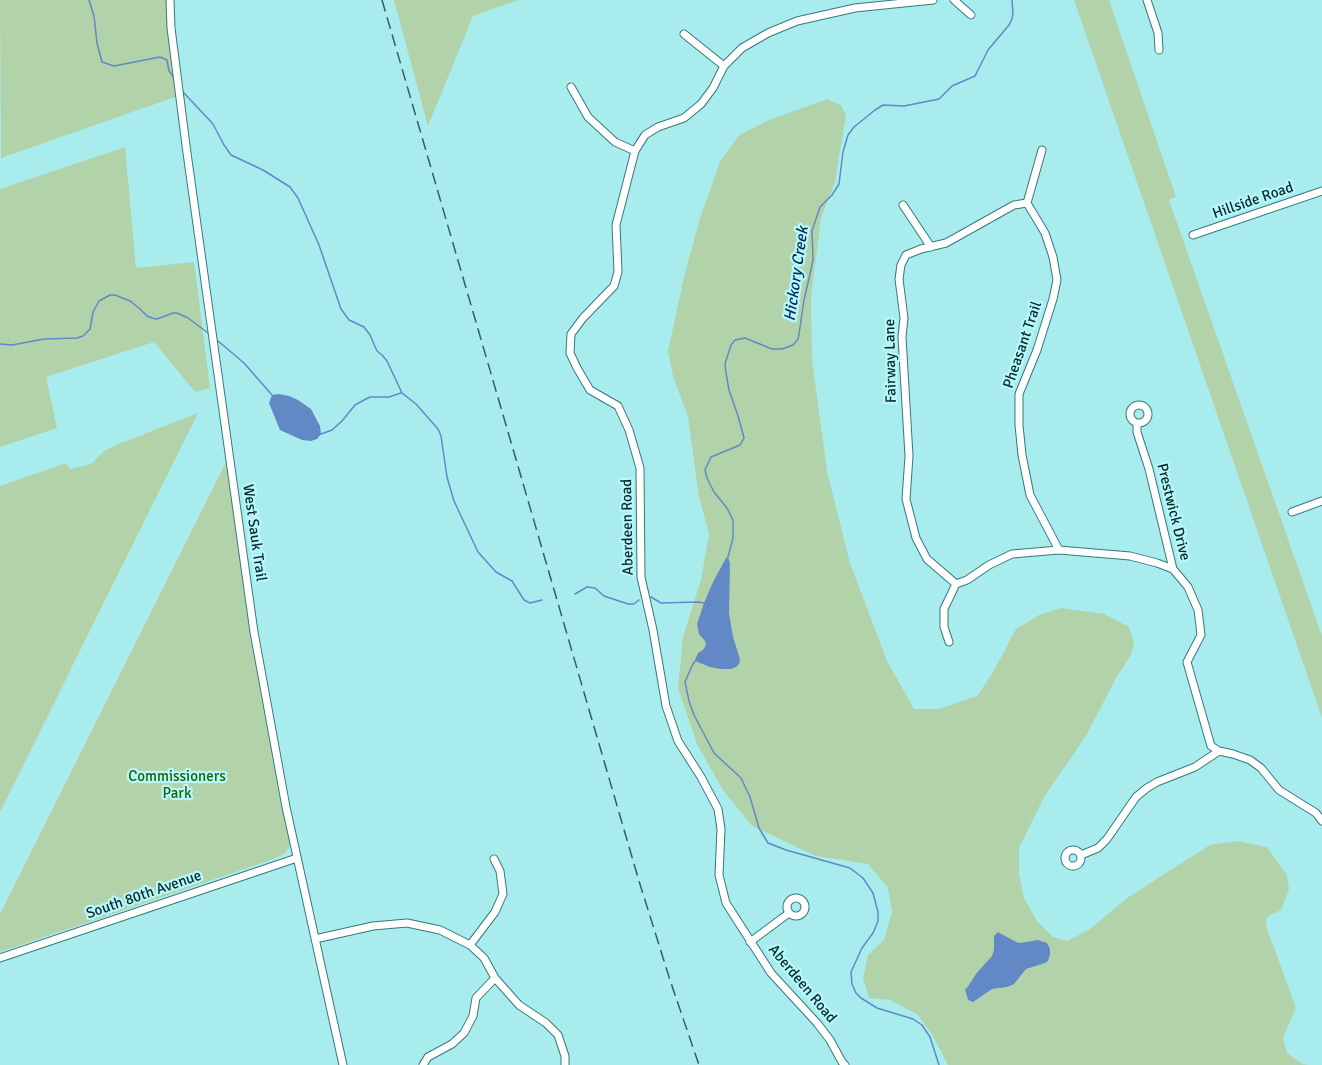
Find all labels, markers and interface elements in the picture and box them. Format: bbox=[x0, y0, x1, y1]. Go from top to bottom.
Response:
street label: Hillside Road bbox=[1210, 179, 1296, 223]
water label: Hickory Creek bbox=[781, 225, 813, 323]
street label: Pheasant Trail bbox=[1000, 299, 1046, 391]
street label: Fairway Lane bbox=[881, 319, 901, 403]
street label: Prestwick Drive bbox=[1152, 462, 1194, 562]
street label: Aberdeen Road bbox=[618, 479, 638, 575]
street label: West Sauk Trail bbox=[238, 483, 270, 583]
park label: Commissioners Park bbox=[128, 768, 226, 803]
street label: South 80th Avenue bbox=[84, 867, 204, 923]
street label: Aberdeen Road bbox=[764, 941, 840, 1027]

